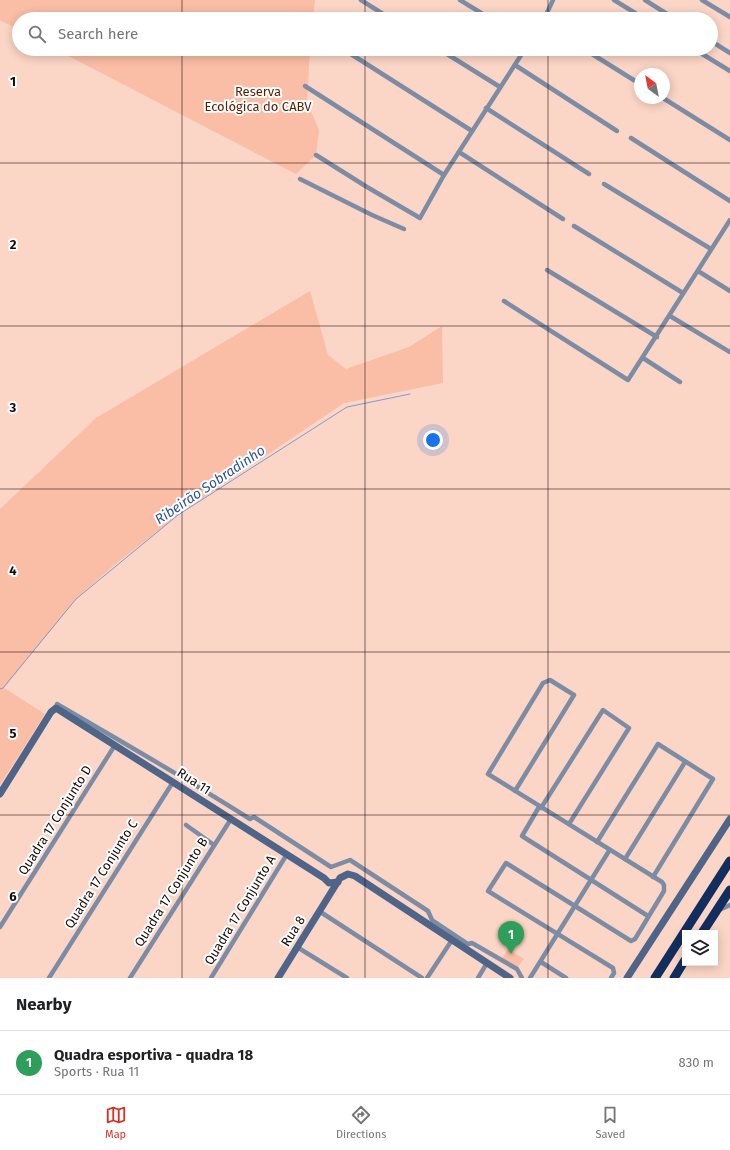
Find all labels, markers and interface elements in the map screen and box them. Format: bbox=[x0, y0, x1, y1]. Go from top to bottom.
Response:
search box bbox=[12, 12, 718, 56]
icon: search bbox=[26, 23, 48, 45]
text: Search here bbox=[58, 25, 138, 43]
north arrow bbox=[634, 68, 670, 104]
text: 1 bbox=[10, 74, 16, 89]
park label: Reserva Ecológica do CABV bbox=[204, 84, 312, 114]
text: 2 bbox=[10, 237, 17, 252]
text: 3 bbox=[9, 400, 17, 415]
your location bbox=[423, 430, 443, 450]
water label: Ribeirão Sobradinho bbox=[152, 442, 268, 528]
text: 4 bbox=[9, 563, 17, 578]
text: 5 bbox=[10, 726, 17, 741]
street label: Quadra 17 Conjunto D bbox=[15, 762, 95, 878]
street label: Rua 11 bbox=[174, 765, 214, 797]
street label: Quadra 17 Conjunto C bbox=[61, 816, 141, 931]
street label: Quadra 17 Conjunto B bbox=[131, 835, 211, 949]
street label: Quadra 17 Conjunto A bbox=[201, 852, 279, 968]
text: 6 bbox=[9, 889, 17, 904]
street label: Rua 8 bbox=[278, 913, 308, 949]
pin: 1 bbox=[498, 921, 524, 954]
map controls bbox=[682, 930, 718, 966]
button: layers bbox=[682, 930, 718, 966]
text: Nearby bbox=[16, 994, 71, 1015]
text: Quadra esportiva - quadra 18 bbox=[54, 1046, 253, 1064]
text: 1 bbox=[26, 1055, 32, 1070]
text: 830 m bbox=[679, 1055, 714, 1070]
text: Sports · Rua 11 bbox=[54, 1064, 139, 1079]
tab: Map bbox=[105, 1104, 127, 1141]
tab: Directions bbox=[336, 1104, 386, 1141]
tab: Saved bbox=[596, 1104, 625, 1141]

